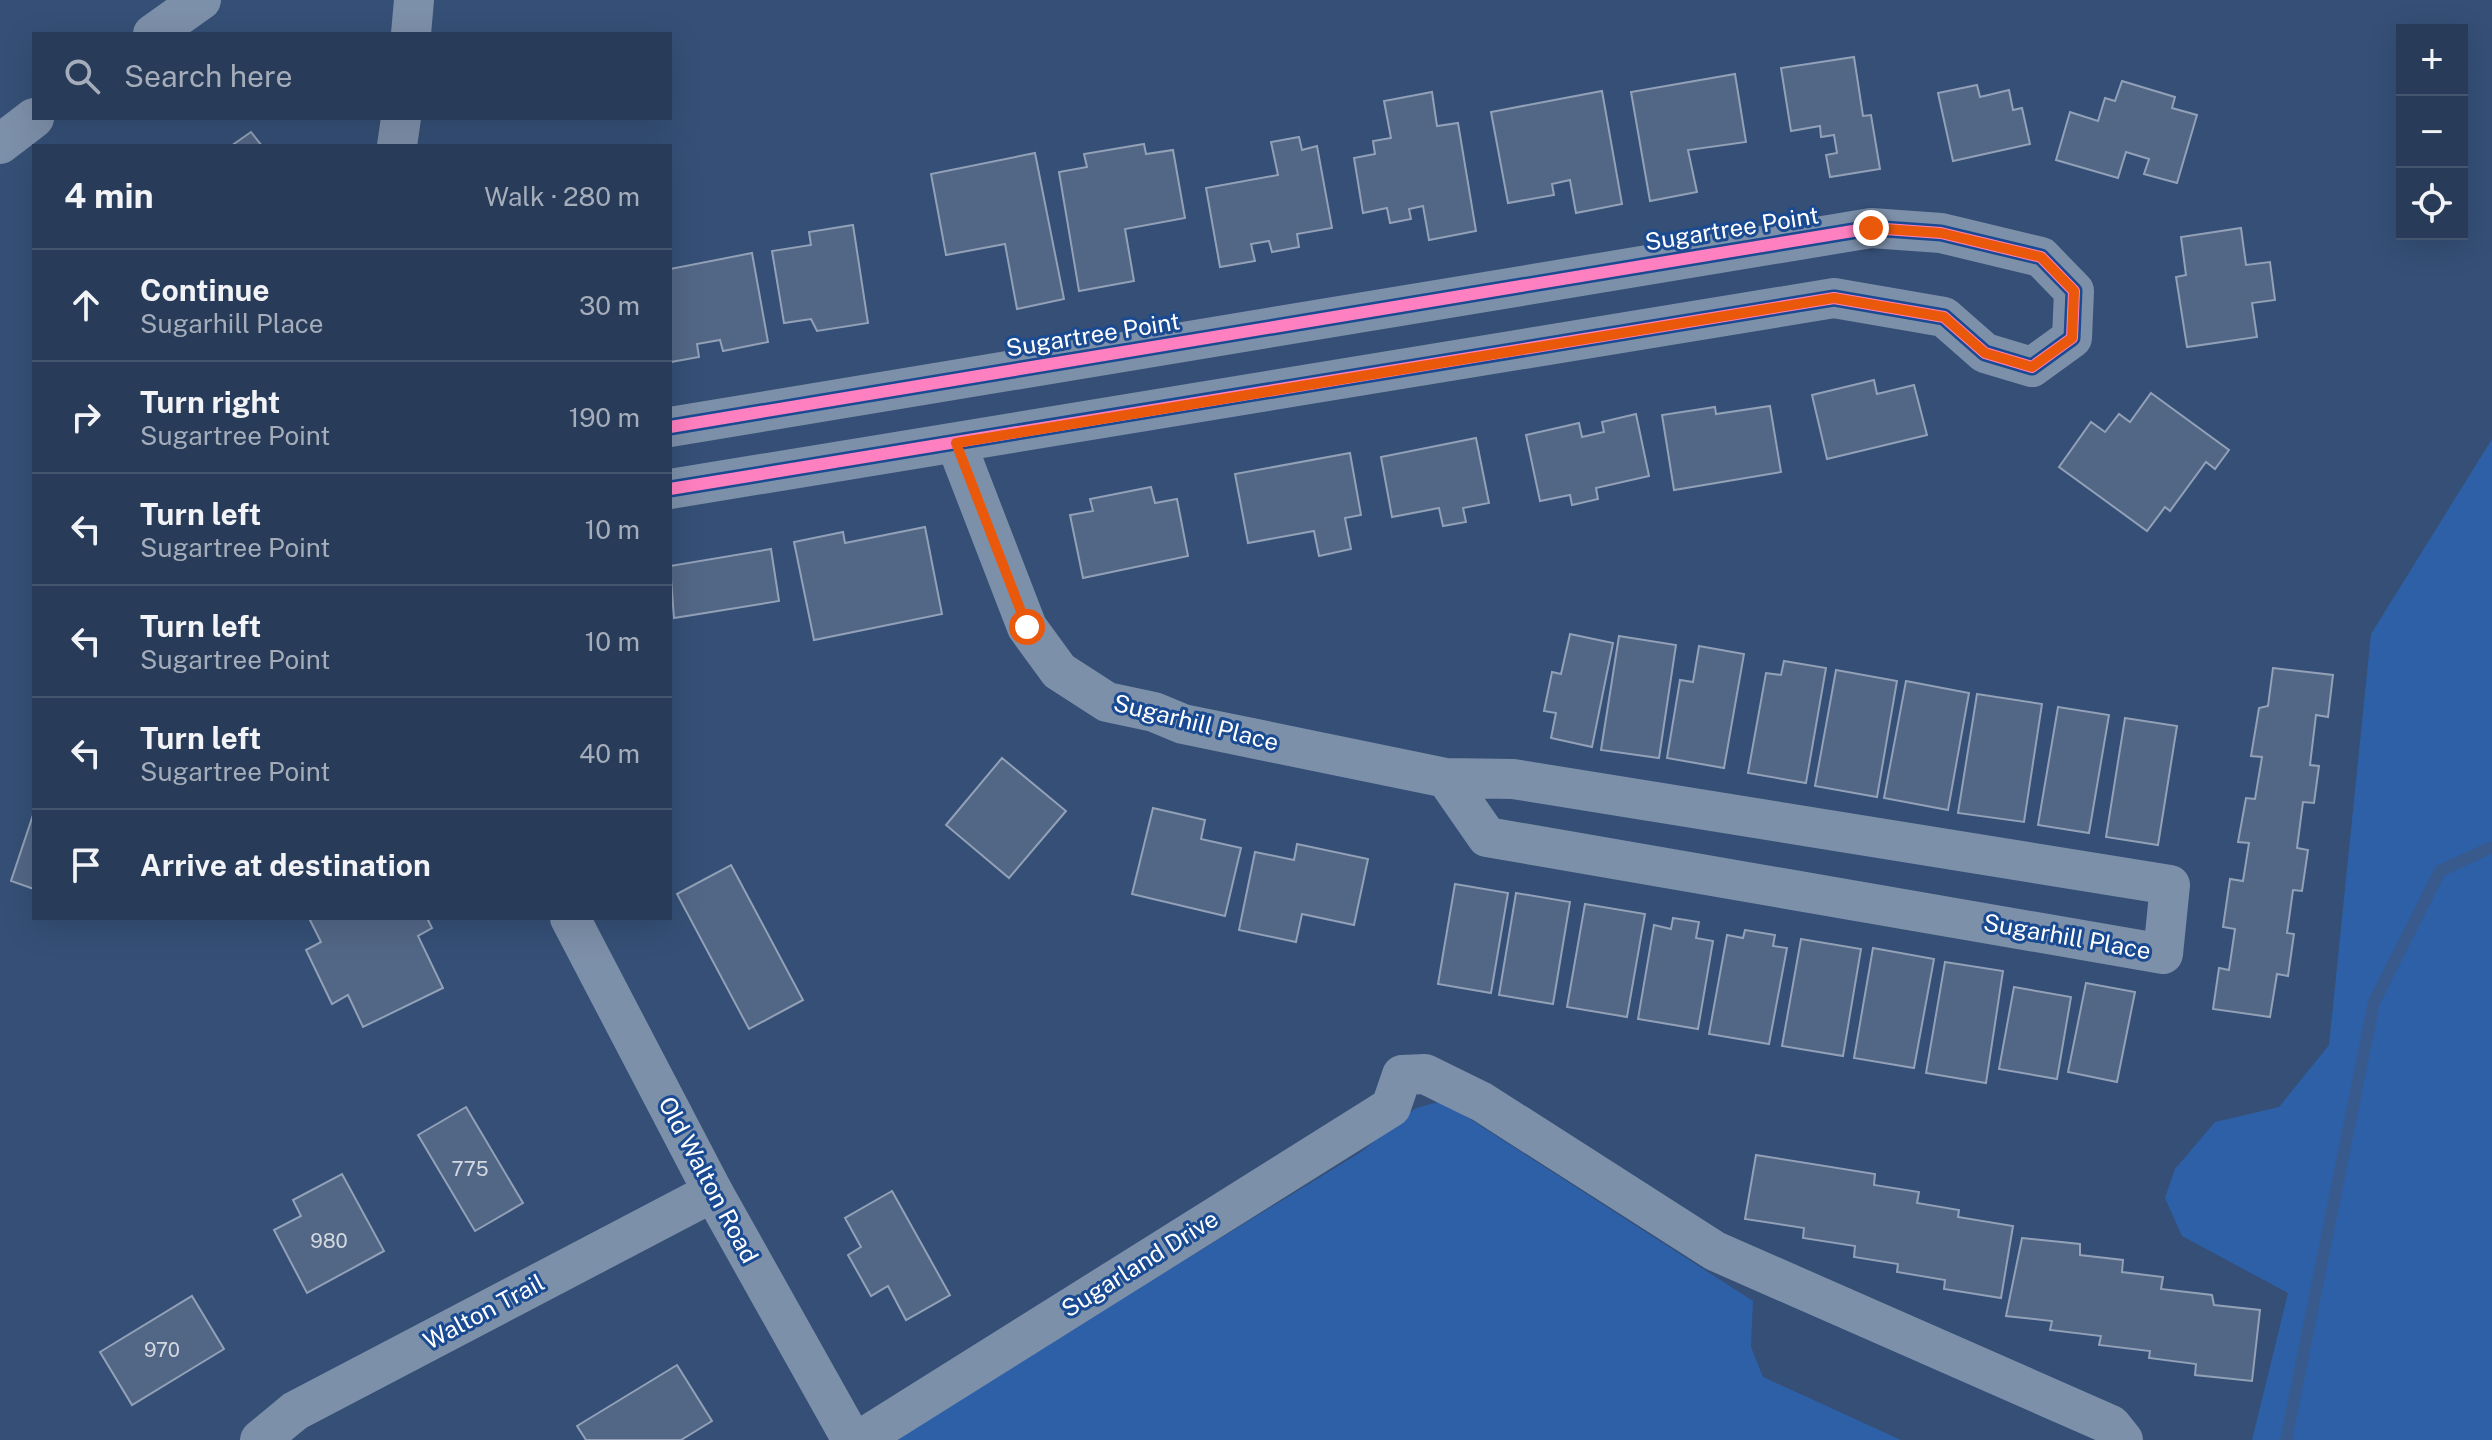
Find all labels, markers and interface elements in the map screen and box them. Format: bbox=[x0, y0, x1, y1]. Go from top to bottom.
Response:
map controls bbox=[2396, 24, 2468, 240]
button: + bbox=[2396, 24, 2468, 96]
search box bbox=[32, 32, 672, 120]
icon: search bbox=[60, 54, 104, 98]
text: Search here bbox=[124, 58, 292, 94]
button: − bbox=[2396, 96, 2468, 168]
button: locate bbox=[2396, 168, 2468, 240]
text: 4 min bbox=[64, 176, 154, 216]
text: Walk · 280 m bbox=[484, 181, 640, 212]
street label: Sugartree Point bbox=[1643, 200, 1821, 256]
route end bbox=[1853, 210, 1889, 246]
text: Continue bbox=[140, 272, 270, 308]
icon: ahead bbox=[64, 283, 108, 327]
text: 30 m bbox=[579, 290, 640, 321]
street label: Sugartree Point bbox=[1004, 306, 1182, 362]
text: Sugarhill Place bbox=[140, 308, 324, 339]
text: Turn right bbox=[140, 384, 280, 420]
icon: right bbox=[64, 395, 108, 439]
text: 190 m bbox=[569, 402, 640, 433]
text: Sugartree Point bbox=[140, 420, 330, 451]
text: Turn left bbox=[140, 496, 261, 532]
icon: left bbox=[64, 507, 108, 551]
text: 10 m bbox=[585, 514, 640, 545]
text: Sugartree Point bbox=[140, 532, 330, 563]
text: Turn left bbox=[140, 608, 261, 644]
route start bbox=[1009, 609, 1045, 645]
icon: left bbox=[64, 619, 108, 663]
text: 10 m bbox=[585, 626, 640, 657]
text: Sugartree Point bbox=[140, 644, 330, 675]
street label: Sugarhill Place bbox=[1111, 688, 1282, 756]
text: Turn left bbox=[140, 720, 261, 756]
icon: left bbox=[64, 731, 108, 775]
text: 40 m bbox=[579, 738, 640, 769]
text: Sugartree Point bbox=[140, 756, 330, 787]
icon: arrive bbox=[64, 843, 108, 887]
text: Arrive at destination bbox=[140, 847, 431, 883]
street label: Sugarhill Place bbox=[1981, 908, 2153, 965]
street label: Old Walton Road bbox=[653, 1092, 765, 1267]
house number: 775 bbox=[451, 1157, 489, 1181]
street label: Sugarland Drive bbox=[1056, 1204, 1223, 1322]
house number: 980 bbox=[310, 1229, 348, 1253]
street label: Walton Trail bbox=[418, 1268, 549, 1355]
house number: 970 bbox=[144, 1338, 180, 1362]

